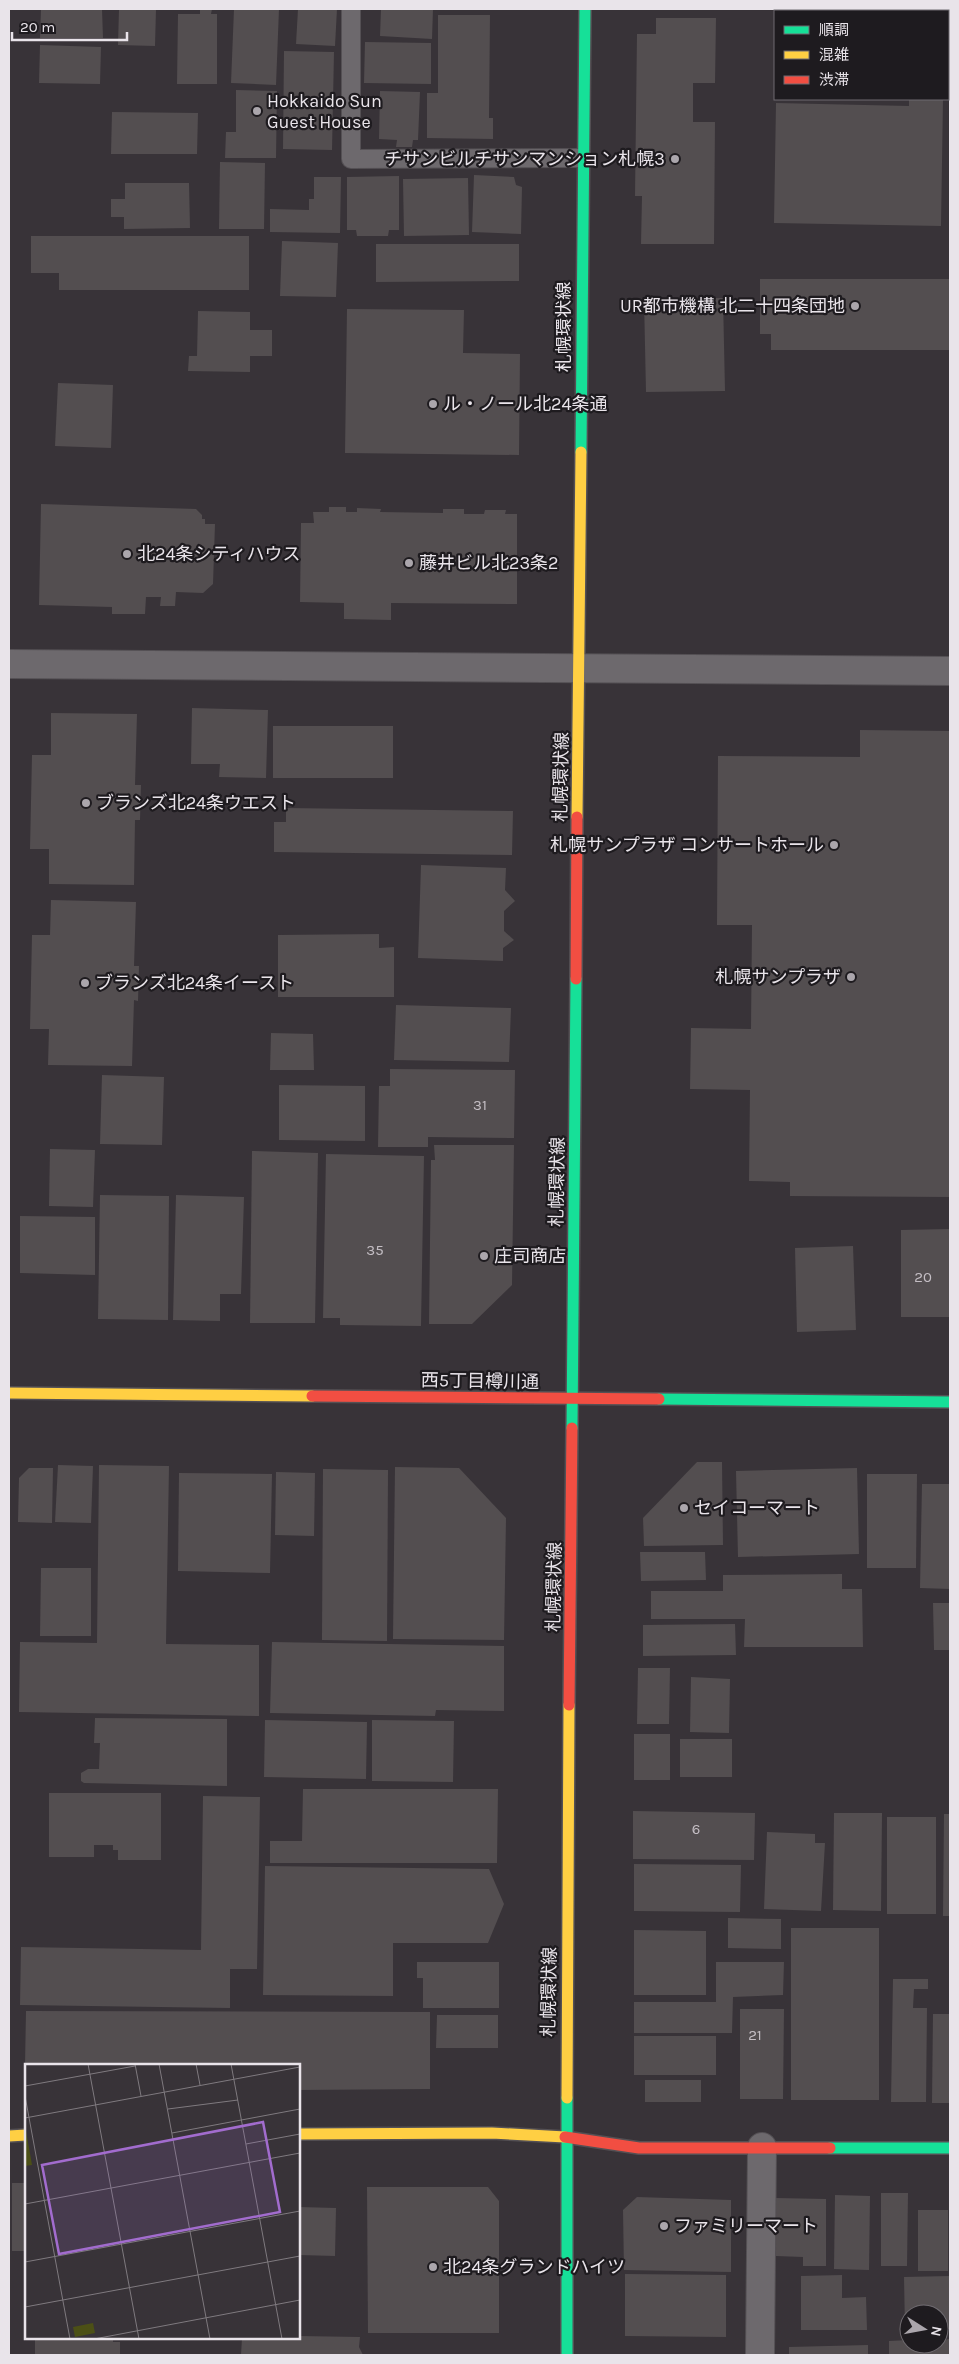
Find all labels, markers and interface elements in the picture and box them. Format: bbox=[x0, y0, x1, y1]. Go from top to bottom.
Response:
scale bar bbox=[12, 10, 128, 42]
legend bbox=[774, 10, 949, 100]
text: 20 m bbox=[20, 18, 55, 36]
text: 順調 bbox=[819, 21, 849, 39]
text: 混雑 bbox=[819, 46, 849, 64]
text: 渋滞 bbox=[819, 71, 849, 89]
place label: Hokkaido Sun Guest House bbox=[267, 90, 382, 133]
marker: Hokkaido Sun Guest House bbox=[251, 105, 263, 117]
place label: チサンビルチサンマンション札幌3 bbox=[384, 148, 665, 170]
marker: チサンビルチサンマンション札幌3 bbox=[669, 153, 681, 165]
street label: 札幌環状線 bbox=[553, 282, 575, 372]
place label: UR都市機構 北二十四条団地 bbox=[620, 295, 845, 317]
marker: UR都市機構 北二十四条団地 bbox=[849, 300, 861, 312]
place label: ル・ノール北24条通 bbox=[443, 393, 607, 415]
marker: ル・ノール北24条通 bbox=[427, 398, 439, 410]
place label: 北24条シティハウス bbox=[137, 543, 300, 565]
marker: 北24条シティハウス bbox=[121, 548, 133, 560]
place label: 藤井ビル北23条2 bbox=[419, 552, 559, 574]
marker: 藤井ビル北23条2 bbox=[403, 557, 415, 569]
street label: 札幌環状線 bbox=[549, 732, 573, 822]
place label: ブランズ北24条ウエスト bbox=[96, 792, 296, 814]
marker: ブランズ北24条ウエスト bbox=[80, 797, 92, 809]
place label: 札幌サンプラザ コンサートホール bbox=[550, 834, 824, 856]
marker: 札幌サンプラザ コンサートホール bbox=[828, 839, 840, 851]
place label: 札幌サンプラザ bbox=[716, 966, 841, 988]
marker: 札幌サンプラザ bbox=[845, 971, 857, 983]
place label: ブランズ北24条イースト bbox=[95, 972, 294, 994]
marker: ブランズ北24条イースト bbox=[79, 977, 91, 989]
house number: 31 bbox=[473, 1096, 487, 1114]
street label: 札幌環状線 bbox=[545, 1137, 569, 1227]
house number: 35 bbox=[366, 1241, 384, 1259]
place label: 庄司商店 bbox=[494, 1245, 566, 1267]
marker: 庄司商店 bbox=[478, 1250, 490, 1262]
house number: 20 bbox=[914, 1268, 932, 1286]
street label: 西5丁目樽川通 bbox=[421, 1369, 539, 1393]
place label: セイコーマート bbox=[694, 1497, 820, 1519]
marker: セイコーマート bbox=[678, 1502, 690, 1514]
street label: 札幌環状線 bbox=[542, 1542, 566, 1632]
house number: 6 bbox=[692, 1820, 700, 1838]
street label: 札幌環状線 bbox=[537, 1947, 561, 2037]
house number: 21 bbox=[748, 2026, 762, 2044]
inset map bbox=[25, 2064, 300, 2339]
place label: ファミリーマート bbox=[674, 2215, 818, 2237]
marker: ファミリーマート bbox=[658, 2220, 670, 2232]
place label: 北24条グランドハイツ bbox=[443, 2256, 625, 2278]
marker: 北24条グランドハイツ bbox=[427, 2261, 439, 2273]
north arrow bbox=[899, 2304, 949, 2354]
text: N bbox=[927, 2325, 946, 2338]

